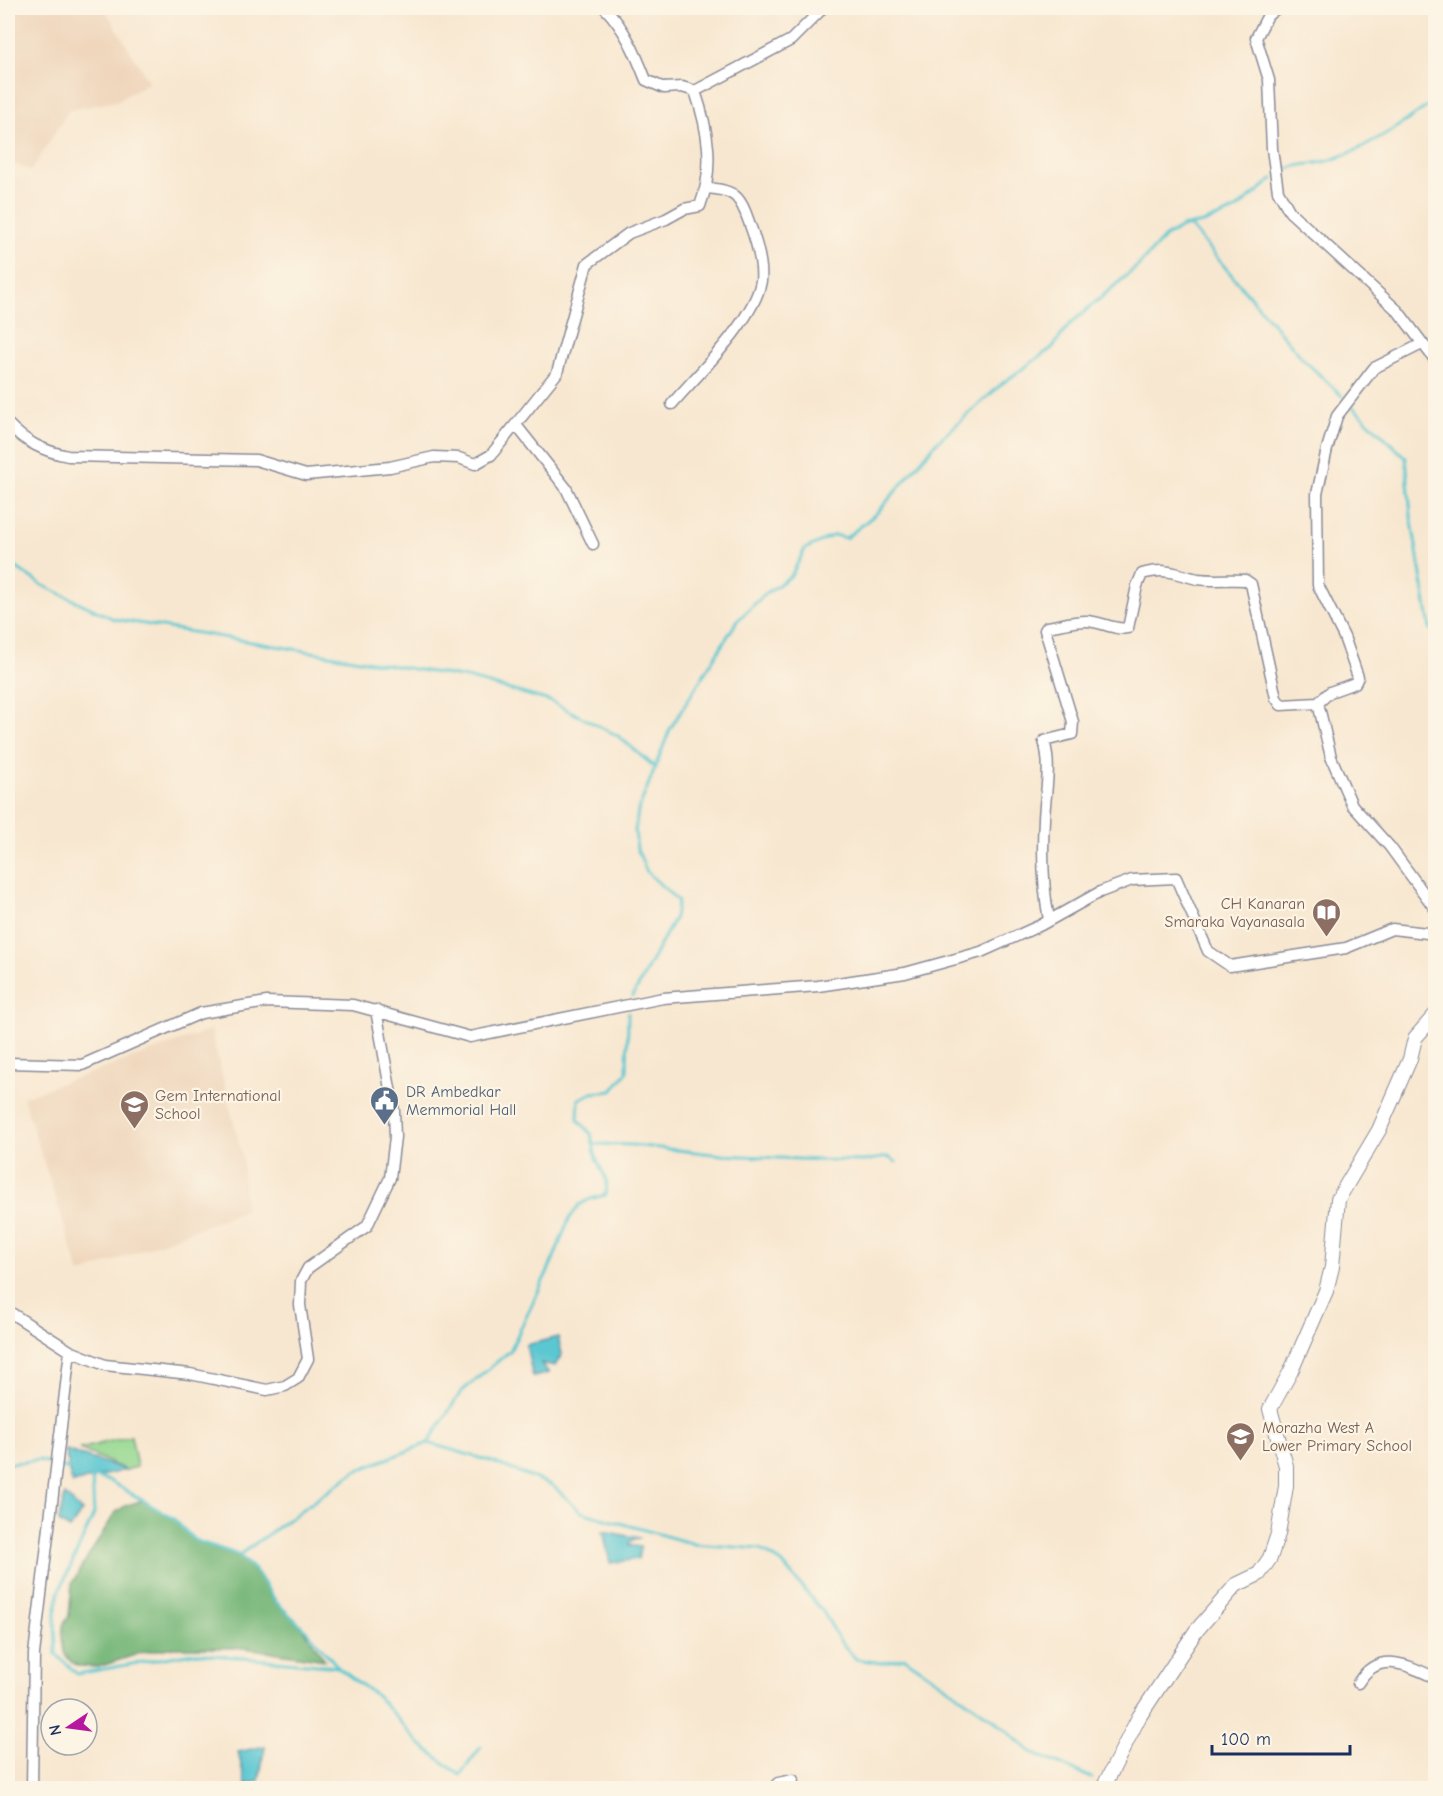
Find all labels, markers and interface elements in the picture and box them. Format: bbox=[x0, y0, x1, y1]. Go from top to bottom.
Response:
place label: CH Kanaran Smaraka Vayanasala bbox=[1165, 895, 1305, 931]
library icon: CH Kanaran Smaraka Vayanasala bbox=[1310, 896, 1342, 938]
place label: DR Ambedkar Memmorial Hall bbox=[406, 1083, 516, 1119]
public building icon: DR Ambedkar Memmorial Hall bbox=[369, 1084, 401, 1126]
place label: Gem International School bbox=[155, 1087, 281, 1123]
school or university icon: Gem International School bbox=[118, 1088, 150, 1130]
place label: Morazha West A Lower Primary School bbox=[1262, 1419, 1412, 1455]
school or university icon: Morazha West A Lower Primary School bbox=[1225, 1420, 1257, 1462]
north arrow bbox=[39, 1697, 99, 1757]
scale bar bbox=[1212, 1718, 1350, 1756]
text: N bbox=[45, 1723, 65, 1737]
text: 100 m bbox=[1221, 1729, 1271, 1750]

